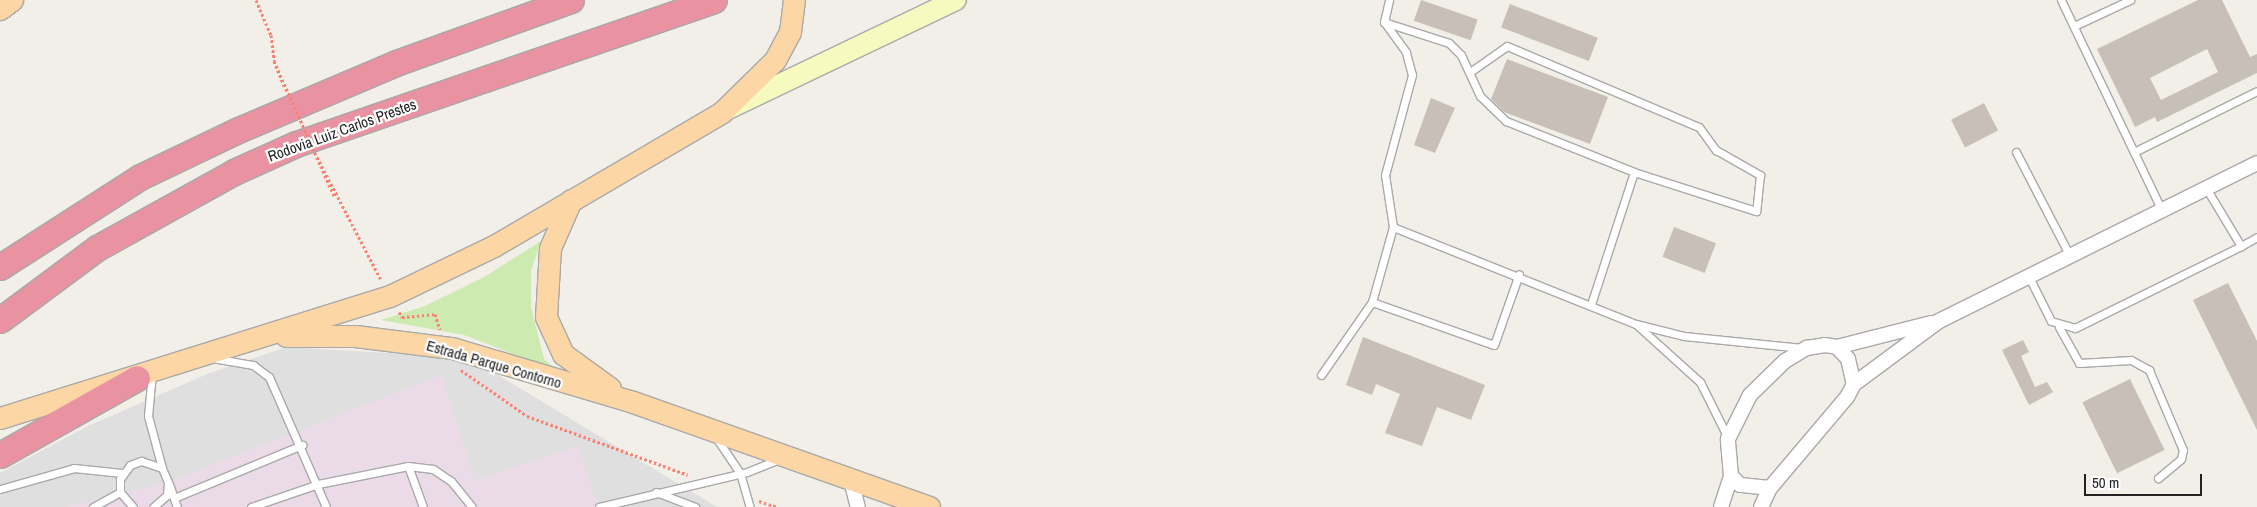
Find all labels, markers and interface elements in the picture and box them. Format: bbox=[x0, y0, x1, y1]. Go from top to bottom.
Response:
street label: Rodovia Luiz Carlos Prestes bbox=[265, 95, 419, 165]
street label: Estrada Parque Contorno bbox=[424, 336, 564, 392]
scale bar bbox=[2087, 464, 2204, 496]
text: 50 m bbox=[2092, 472, 2119, 493]

